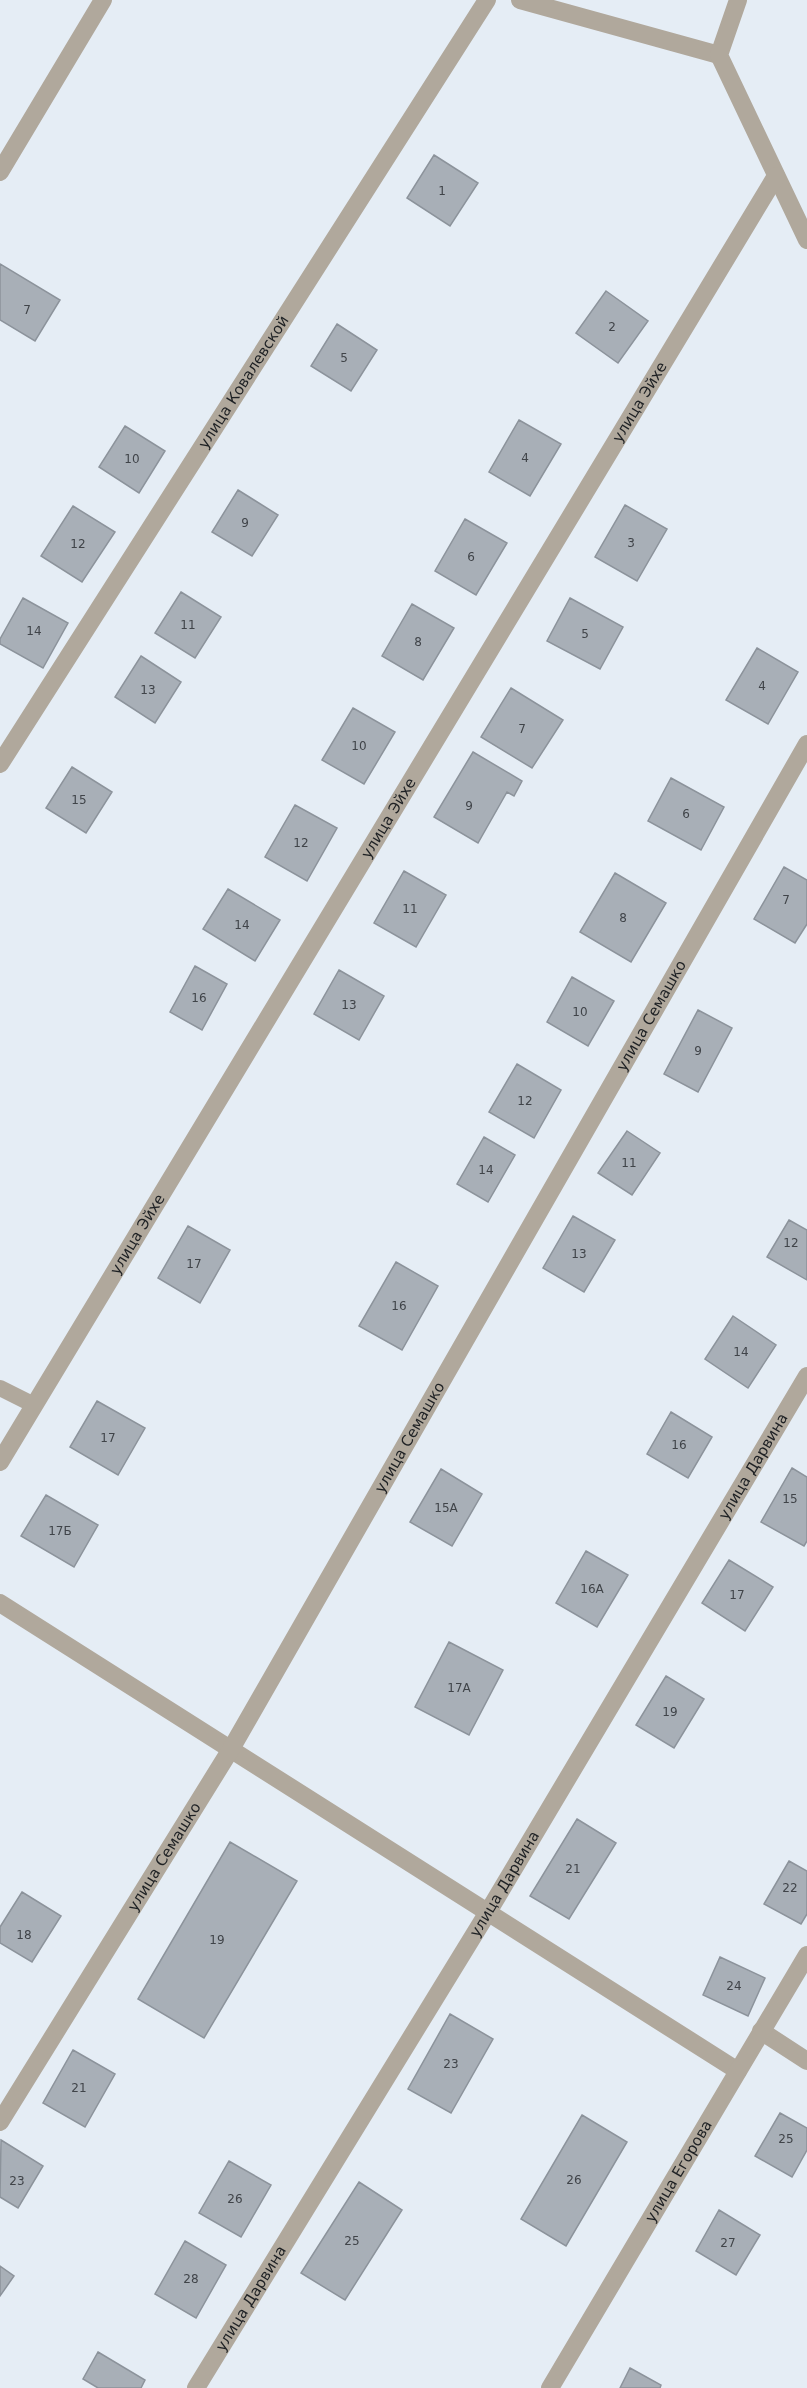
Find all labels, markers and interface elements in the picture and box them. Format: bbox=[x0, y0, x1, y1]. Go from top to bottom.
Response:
house number: 1 bbox=[438, 184, 446, 198]
house number: 7 bbox=[23, 303, 31, 317]
street label: улица Ковалевской bbox=[194, 312, 293, 452]
house number: 2 bbox=[608, 320, 616, 334]
house number: 5 bbox=[340, 351, 348, 365]
street label: улица Эйхе bbox=[608, 359, 671, 446]
house number: 4 bbox=[521, 451, 529, 465]
house number: 10 bbox=[124, 452, 140, 466]
house number: 9 bbox=[241, 516, 249, 530]
house number: 3 bbox=[627, 536, 635, 550]
house number: 12 bbox=[70, 537, 86, 551]
house number: 6 bbox=[467, 550, 475, 564]
house number: 11 bbox=[180, 618, 196, 632]
house number: 14 bbox=[26, 624, 42, 638]
house number: 5 bbox=[581, 627, 589, 641]
house number: 8 bbox=[414, 635, 422, 649]
house number: 4 bbox=[758, 679, 766, 693]
house number: 13 bbox=[140, 683, 156, 697]
house number: 7 bbox=[518, 722, 526, 736]
house number: 10 bbox=[351, 739, 367, 753]
street label: улица Эйхе bbox=[357, 775, 420, 862]
house number: 15 bbox=[71, 793, 87, 807]
house number: 9 bbox=[465, 799, 473, 813]
house number: 6 bbox=[682, 807, 690, 821]
house number: 12 bbox=[293, 836, 309, 850]
house number: 7 bbox=[782, 893, 790, 907]
house number: 11 bbox=[402, 902, 418, 916]
house number: 8 bbox=[619, 911, 627, 925]
house number: 14 bbox=[234, 918, 250, 932]
street label: улица Семашко bbox=[613, 957, 690, 1074]
house number: 16 bbox=[191, 991, 207, 1005]
house number: 13 bbox=[341, 998, 357, 1012]
house number: 10 bbox=[572, 1005, 588, 1019]
house number: 9 bbox=[694, 1044, 702, 1058]
house number: 12 bbox=[517, 1094, 533, 1108]
house number: 11 bbox=[621, 1156, 637, 1170]
house number: 14 bbox=[478, 1163, 494, 1177]
street label: улица Эйхе bbox=[106, 1191, 169, 1278]
house number: 12 bbox=[783, 1236, 799, 1250]
house number: 13 bbox=[571, 1247, 587, 1261]
house number: 17 bbox=[186, 1257, 202, 1271]
house number: 16 bbox=[391, 1299, 407, 1313]
house number: 14 bbox=[733, 1345, 749, 1359]
street label: улица Семашко bbox=[371, 1379, 448, 1496]
street label: улица Дарвина bbox=[715, 1410, 792, 1523]
house number: 17 bbox=[100, 1431, 116, 1445]
house number: 16 bbox=[671, 1438, 687, 1452]
house number: 15 bbox=[782, 1492, 798, 1506]
house number: 15А bbox=[434, 1501, 459, 1515]
house number: 17Б bbox=[48, 1524, 72, 1538]
house number: 16А bbox=[580, 1582, 605, 1596]
house number: 17 bbox=[729, 1588, 745, 1602]
house number: 17А bbox=[447, 1681, 472, 1695]
house number: 19 bbox=[662, 1705, 678, 1719]
street label: улица Семашко bbox=[124, 1799, 205, 1914]
street label: улица Дарвина bbox=[466, 1828, 543, 1940]
house number: 21 bbox=[565, 1862, 581, 1876]
house number: 22 bbox=[782, 1881, 798, 1895]
house number: 18 bbox=[16, 1928, 32, 1942]
house number: 19 bbox=[209, 1933, 225, 1947]
house number: 24 bbox=[726, 1979, 742, 1993]
house number: 23 bbox=[443, 2057, 459, 2071]
house number: 21 bbox=[71, 2081, 87, 2095]
street label: улица Егорова bbox=[641, 2117, 716, 2226]
house number: 25 bbox=[778, 2132, 794, 2146]
house number: 26 bbox=[566, 2173, 582, 2187]
house number: 23 bbox=[9, 2174, 25, 2188]
house number: 26 bbox=[227, 2192, 243, 2206]
house number: 25 bbox=[344, 2234, 360, 2248]
house number: 27 bbox=[720, 2236, 736, 2250]
street label: улица Дарвина bbox=[212, 2242, 290, 2355]
house number: 28 bbox=[183, 2272, 199, 2286]

